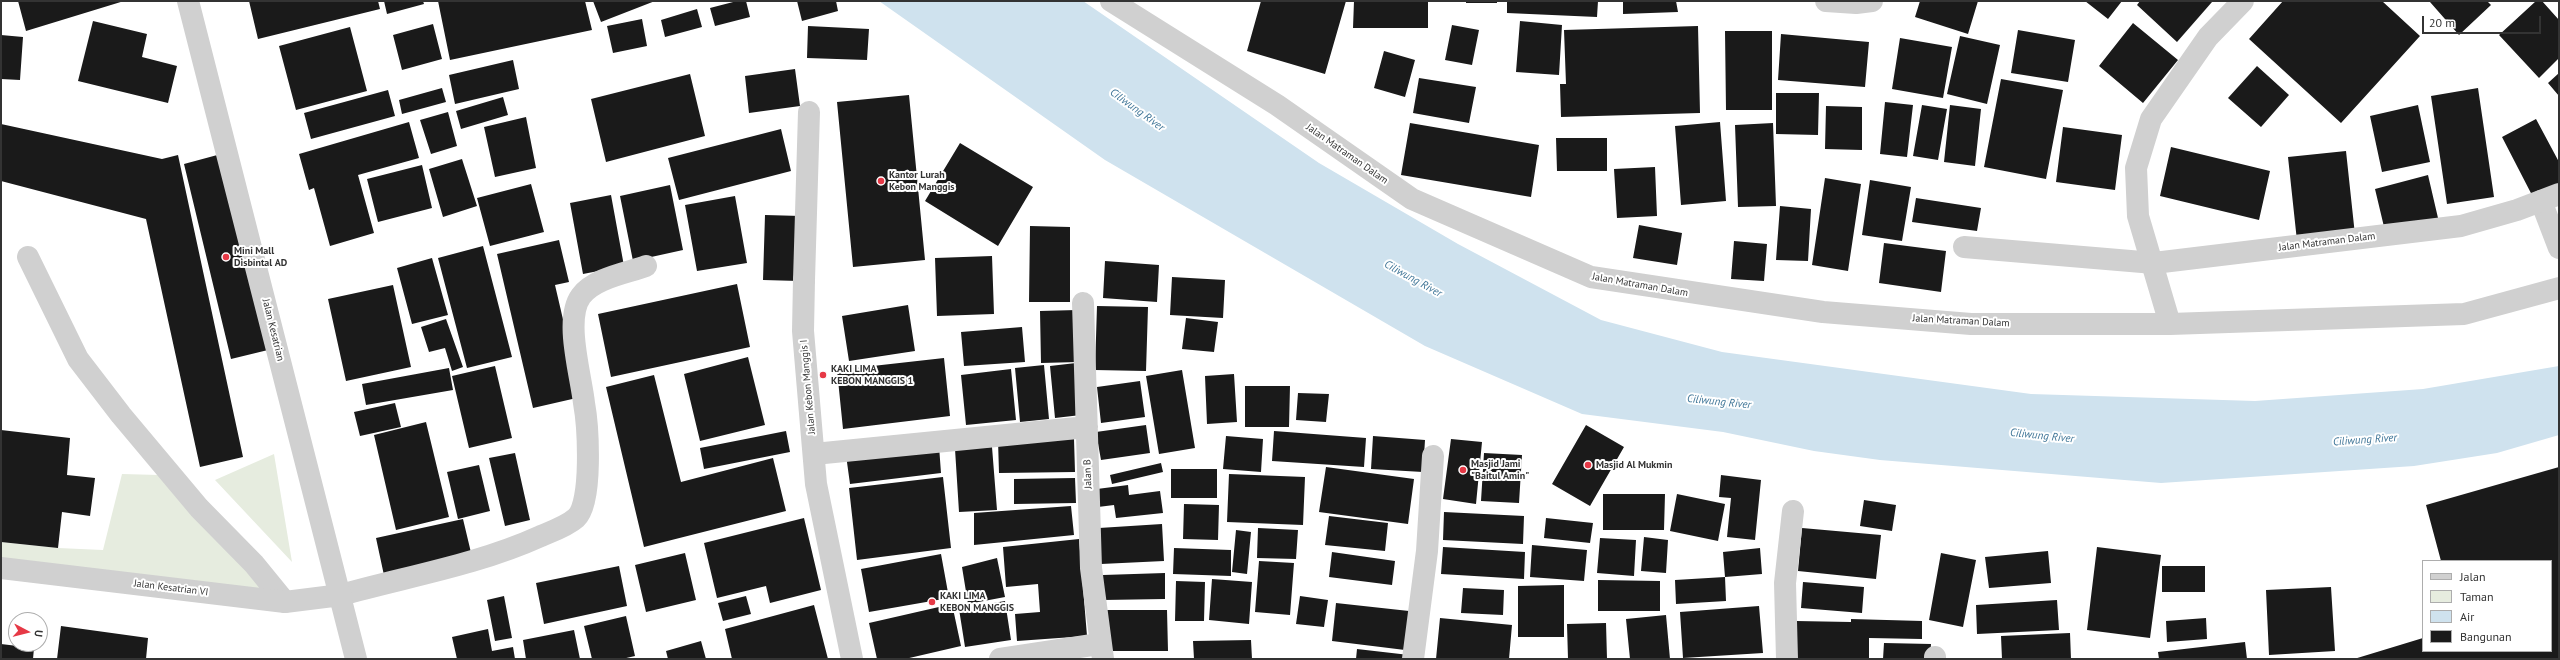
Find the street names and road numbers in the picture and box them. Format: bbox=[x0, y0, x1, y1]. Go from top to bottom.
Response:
street label: Jalan Matraman Dalam bbox=[1304, 121, 1390, 187]
street label: Jalan Matraman Dalam bbox=[2278, 230, 2376, 254]
street label: Jalan Matraman Dalam bbox=[1591, 271, 1689, 299]
street label: Jalan Kesatrian bbox=[259, 298, 287, 362]
street label: Jalan Matraman Dalam bbox=[1912, 312, 2010, 330]
street label: Jalan Kebon Manggis I bbox=[798, 339, 818, 435]
street label: Jalan B bbox=[1081, 459, 1095, 489]
street label: Jalan Kesatrian VI bbox=[133, 577, 209, 599]

